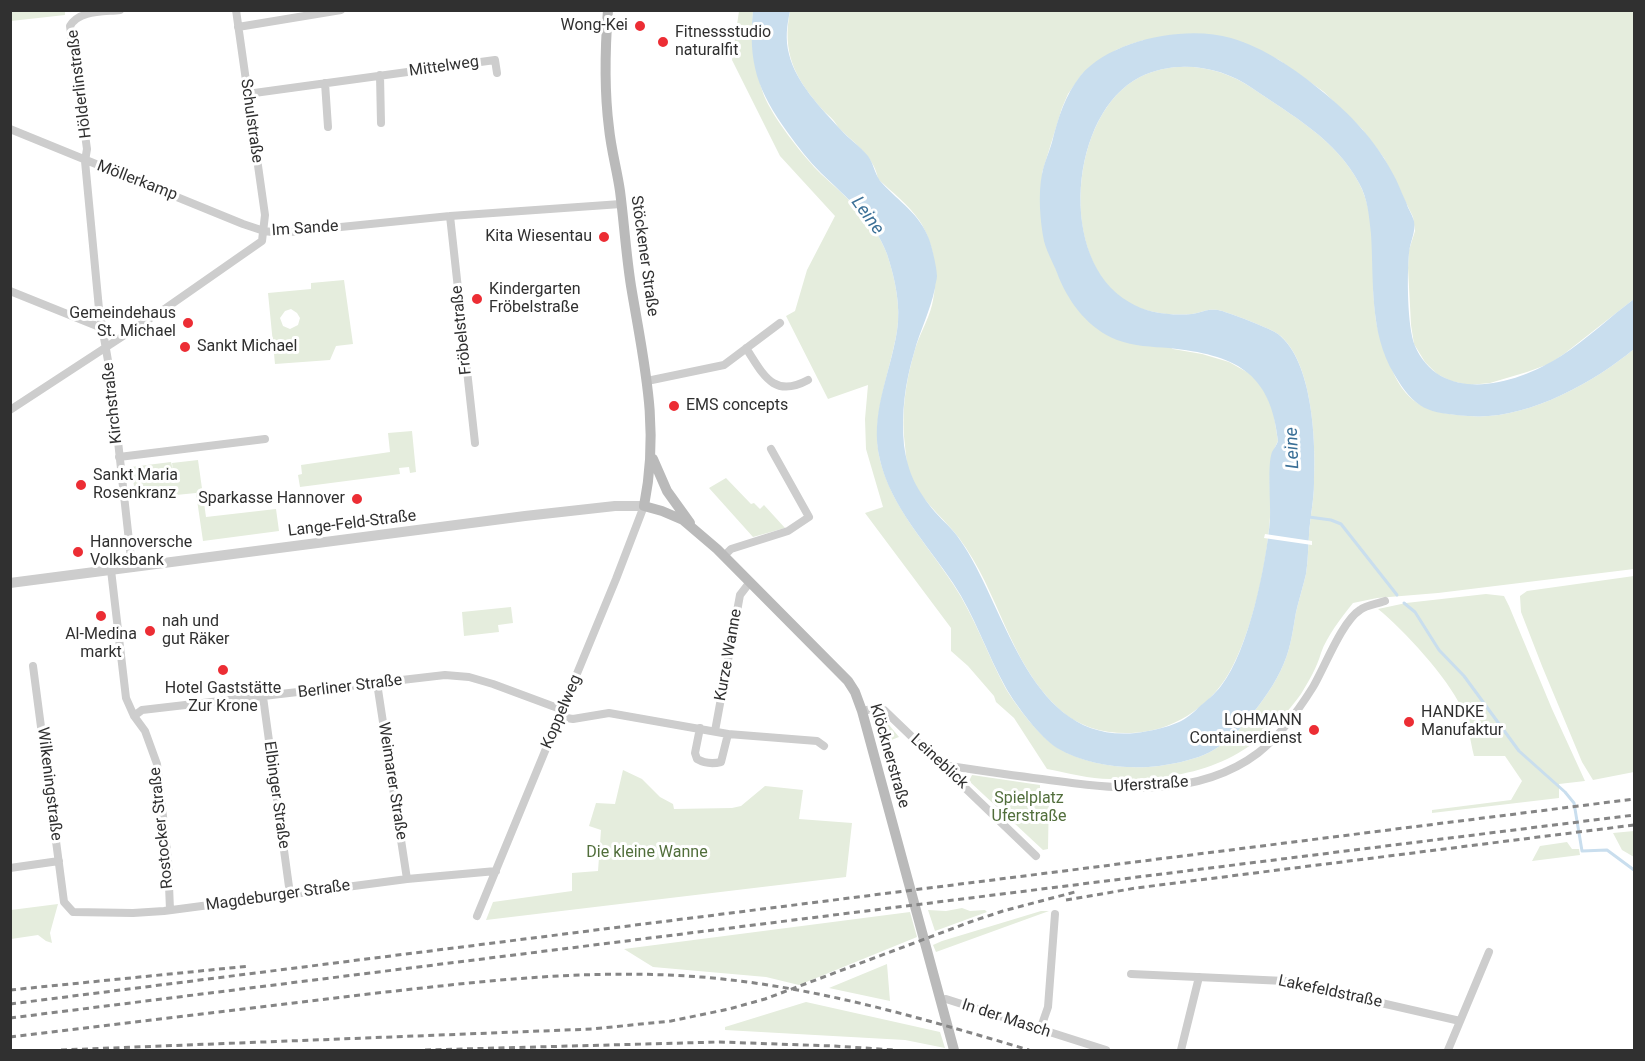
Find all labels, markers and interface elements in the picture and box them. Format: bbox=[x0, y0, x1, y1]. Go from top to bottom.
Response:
place label: Wong-Kei bbox=[560, 16, 628, 36]
marker: Wong-Kei bbox=[633, 19, 647, 33]
place label: Fitnessstudio naturalfit bbox=[675, 23, 771, 61]
street label: Hölderlinstraße bbox=[64, 29, 96, 139]
marker: Fitnessstudio naturalfit bbox=[656, 35, 670, 49]
street label: Mittelweg bbox=[408, 53, 480, 81]
street label: Schulstraße bbox=[236, 78, 266, 164]
street label: Möllerkamp bbox=[94, 157, 180, 205]
water label: Leine bbox=[846, 193, 888, 239]
street label: Stöckener Straße bbox=[626, 194, 662, 318]
street label: Im Sande bbox=[271, 217, 339, 241]
place label: Kita Wiesentau bbox=[485, 227, 592, 247]
marker: Kita Wiesentau bbox=[597, 230, 611, 244]
place label: Kindergarten Fröbelstraße bbox=[489, 280, 581, 318]
street label: Fröbelstraße bbox=[448, 284, 476, 376]
marker: Kindergarten Fröbelstraße bbox=[470, 292, 484, 306]
place label: Gemeindehaus St. Michael bbox=[69, 304, 176, 342]
marker: Gemeindehaus St. Michael bbox=[181, 316, 195, 330]
place label: Sankt Michael bbox=[197, 337, 297, 357]
marker: Sankt Michael bbox=[178, 340, 192, 354]
street label: Kirchstraße bbox=[99, 361, 127, 445]
place label: EMS concepts bbox=[686, 396, 788, 416]
marker: EMS concepts bbox=[667, 399, 681, 413]
water label: Leine bbox=[1281, 427, 1305, 469]
place label: Sankt Maria Rosenkranz bbox=[93, 466, 178, 504]
marker: Sankt Maria Rosenkranz bbox=[74, 478, 88, 492]
place label: Sparkasse Hannover bbox=[198, 489, 345, 509]
marker: Sparkasse Hannover bbox=[350, 492, 364, 506]
street label: Lange-Feld-Straße bbox=[287, 507, 417, 541]
place label: Hannoversche Volksbank bbox=[90, 533, 192, 571]
marker: Hannoversche Volksbank bbox=[71, 545, 85, 559]
street label: Kurze Wanne bbox=[711, 607, 747, 703]
marker: Al-Medina markt bbox=[94, 609, 108, 623]
place label: nah und gut Räker bbox=[162, 612, 229, 650]
marker: nah und gut Räker bbox=[143, 624, 157, 638]
place label: Al-Medina markt bbox=[65, 625, 137, 663]
marker: Hotel Gaststätte Zur Krone bbox=[216, 663, 230, 677]
street label: Berliner Straße bbox=[297, 671, 403, 703]
street label: Koppelweg bbox=[538, 672, 586, 752]
place label: Hotel Gaststätte Zur Krone bbox=[165, 679, 281, 717]
street label: Klöcknerstraße bbox=[865, 702, 913, 810]
place label: HANDKE Manufaktur bbox=[1421, 703, 1503, 741]
place label: LOHMANN Containerdienst bbox=[1189, 711, 1302, 749]
marker: HANDKE Manufaktur bbox=[1402, 715, 1416, 729]
street label: Weimarer Straße bbox=[373, 721, 411, 841]
marker: LOHMANN Containerdienst bbox=[1307, 723, 1321, 737]
street label: Wilkeningstraße bbox=[33, 726, 65, 842]
street label: Leineblick bbox=[906, 731, 972, 793]
street label: Elbinger Straße bbox=[259, 740, 293, 850]
street label: Rostocker Straße bbox=[146, 766, 178, 890]
street label: Uferstraße bbox=[1113, 773, 1189, 797]
park label: Spielplatz Uferstraße bbox=[992, 789, 1066, 827]
park label: Die kleine Wanne bbox=[586, 843, 708, 863]
street label: Magdeburger Straße bbox=[205, 876, 351, 916]
street label: Lakefeldstraße bbox=[1276, 972, 1384, 1012]
street label: In der Masch bbox=[959, 996, 1053, 1042]

